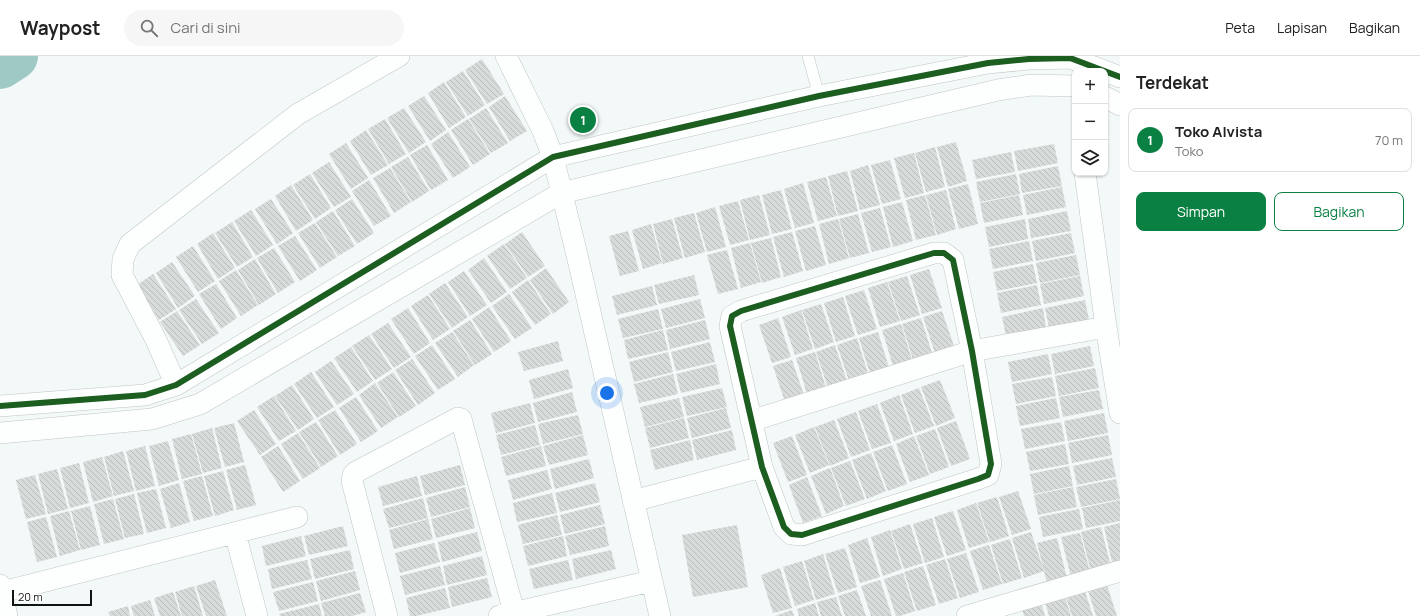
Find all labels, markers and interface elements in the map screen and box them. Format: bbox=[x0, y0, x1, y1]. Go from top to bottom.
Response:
search box bbox=[124, 10, 404, 46]
text: Waypost bbox=[20, 15, 100, 41]
icon: search bbox=[138, 17, 160, 39]
text: Cari di sini bbox=[170, 17, 241, 38]
text: Peta bbox=[1225, 18, 1255, 37]
text: Lapisan bbox=[1277, 18, 1327, 37]
text: Bagikan bbox=[1349, 18, 1400, 37]
map controls bbox=[1072, 68, 1108, 176]
button: + bbox=[1072, 68, 1108, 104]
text: Terdekat bbox=[1136, 71, 1209, 94]
button: − bbox=[1072, 104, 1108, 140]
pin: 1 bbox=[570, 105, 596, 135]
text: Toko Alvista bbox=[1175, 121, 1262, 142]
text: 1 bbox=[1147, 131, 1153, 149]
text: 70 m bbox=[1375, 131, 1403, 149]
button: layers bbox=[1072, 140, 1108, 176]
text: Toko bbox=[1175, 142, 1203, 160]
button: Simpan bbox=[1136, 192, 1266, 231]
button: Bagikan bbox=[1274, 192, 1404, 231]
your location bbox=[597, 383, 617, 403]
scale bar bbox=[12, 588, 92, 607]
text: 20 m bbox=[18, 589, 43, 604]

